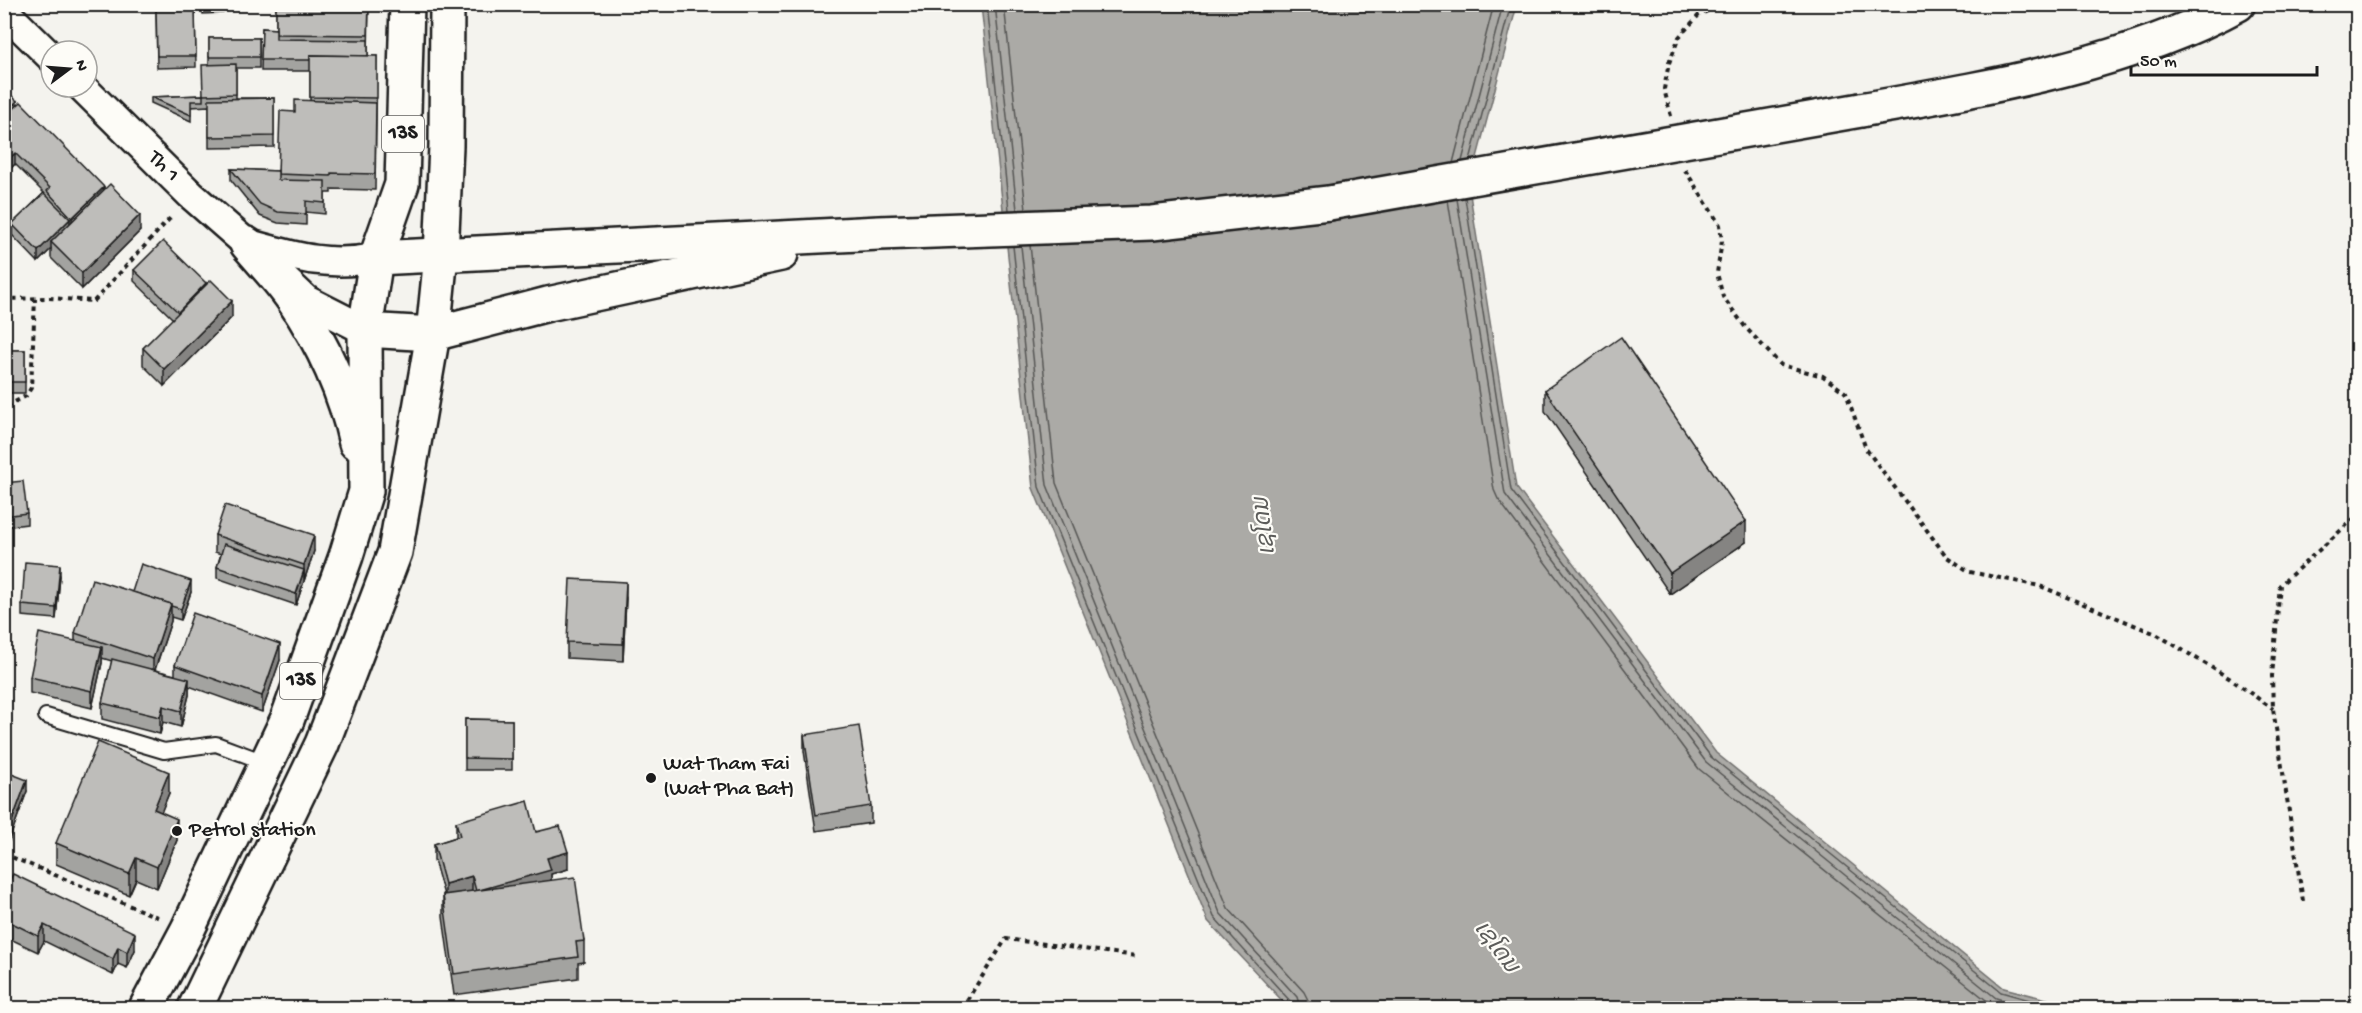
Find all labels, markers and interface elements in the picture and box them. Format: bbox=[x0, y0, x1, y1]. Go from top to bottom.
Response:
north arrow bbox=[39, 39, 99, 99]
scale bar bbox=[2131, 39, 2317, 77]
text: 50 m bbox=[2140, 52, 2177, 73]
text: N bbox=[69, 58, 91, 74]
road number: 13S bbox=[382, 116, 424, 152]
street label: Th 1 bbox=[140, 144, 184, 188]
water label: ເຊໂດນ bbox=[1246, 493, 1284, 557]
road number: 13S bbox=[280, 663, 322, 699]
place label: Wat Tham Fai (Wat Pha Bat) bbox=[663, 752, 794, 803]
marker: Wat Tham Fai (Wat Pha Bat) bbox=[644, 771, 658, 785]
place label: Petrol station bbox=[188, 818, 316, 844]
marker: Petrol station bbox=[170, 824, 184, 838]
water label: ເຊໂດນ bbox=[1466, 915, 1527, 982]

